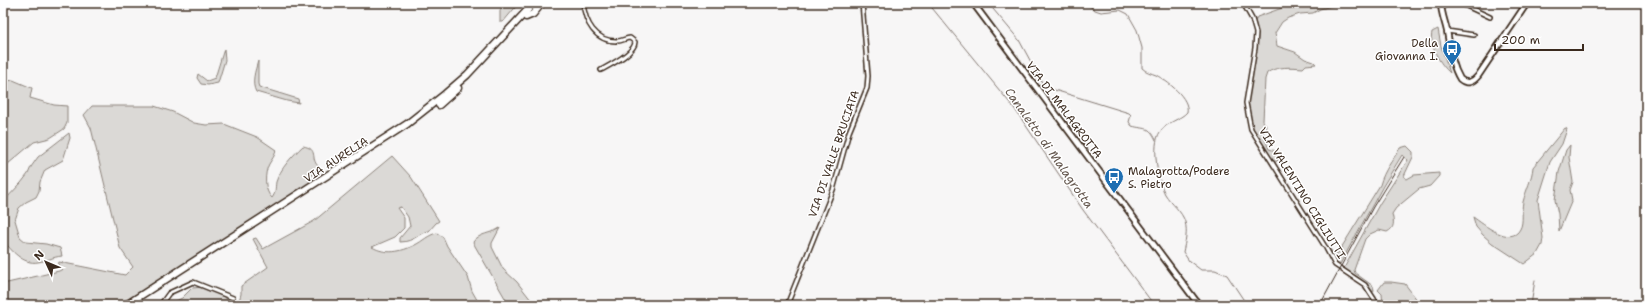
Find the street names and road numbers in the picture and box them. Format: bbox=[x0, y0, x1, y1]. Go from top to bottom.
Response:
street label: VIA DI MALAGROTTA bbox=[1023, 58, 1105, 162]
street label: VIA DI VALLE BRUCIATA bbox=[805, 88, 863, 220]
street label: VIA VALENTINO CIGLIUTTI bbox=[1255, 124, 1349, 262]
street label: VIA AURELIA bbox=[301, 134, 371, 186]

